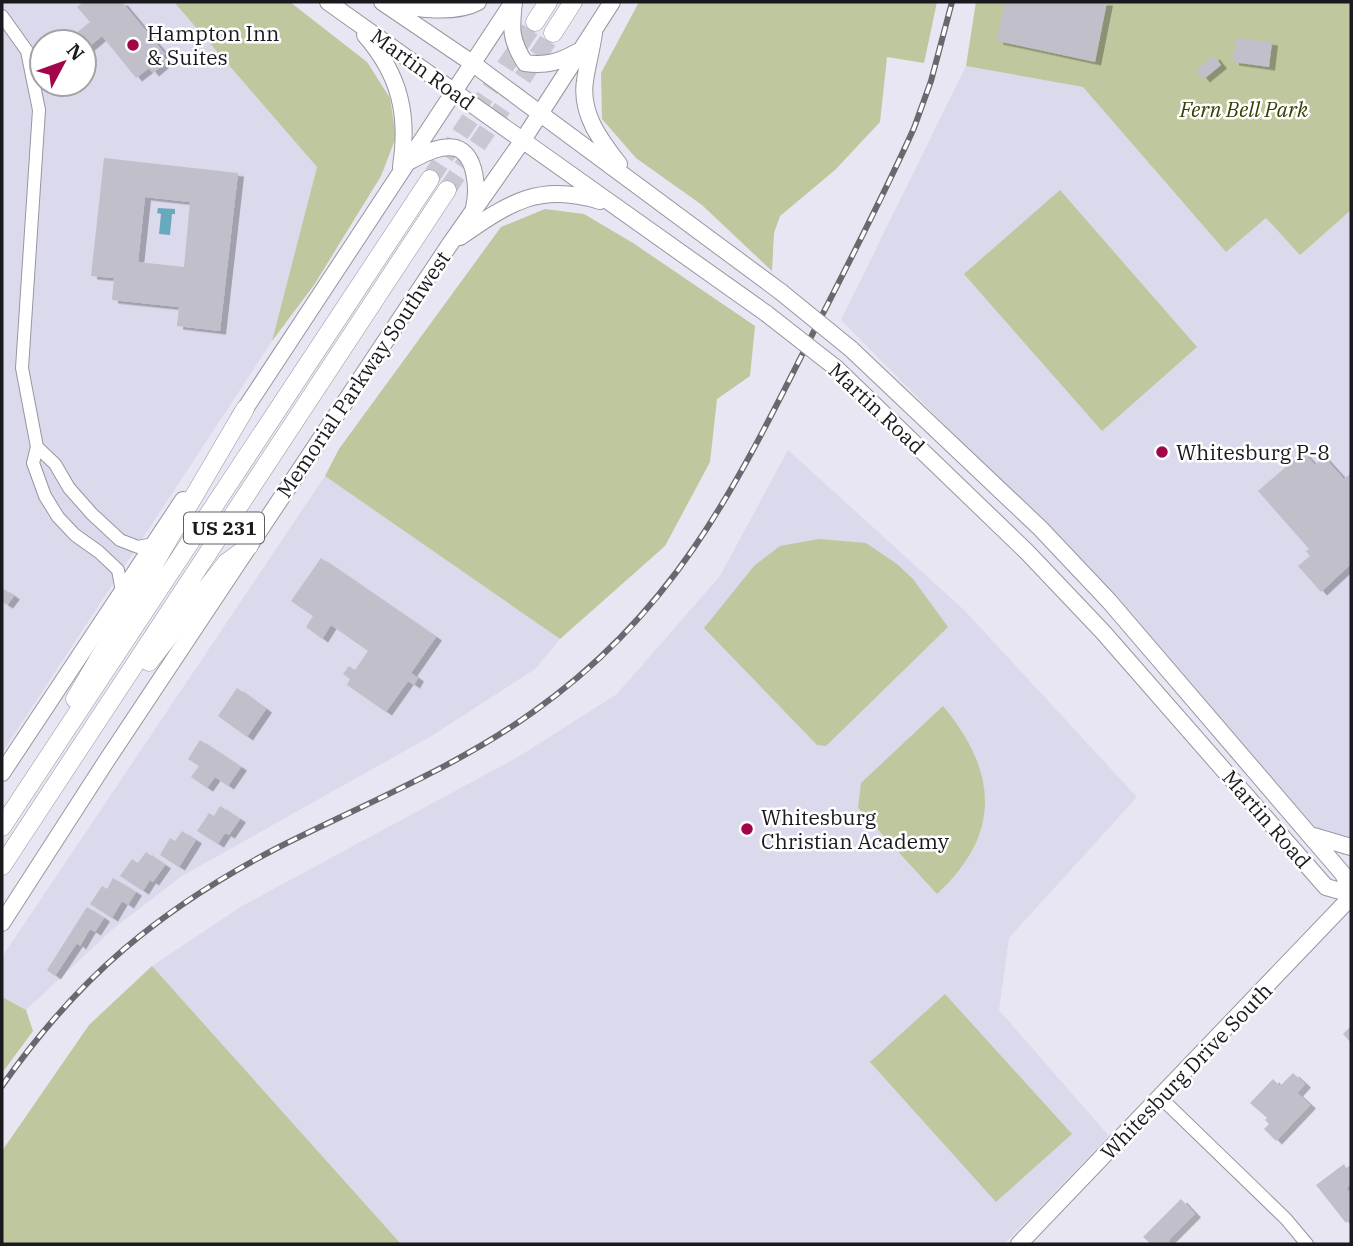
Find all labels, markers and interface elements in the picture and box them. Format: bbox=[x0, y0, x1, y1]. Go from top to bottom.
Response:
place label: Hampton Inn & Suites bbox=[147, 19, 280, 71]
street label: Martin Road bbox=[366, 22, 481, 116]
north arrow bbox=[28, 28, 98, 98]
marker: Hampton Inn & Suites bbox=[125, 37, 141, 53]
text: N bbox=[62, 38, 90, 65]
park label: Fern Bell Park bbox=[1179, 95, 1309, 123]
street label: Memorial Parkway Southwest bbox=[270, 245, 456, 503]
street label: Martin Road bbox=[823, 356, 931, 460]
place label: Whitesburg P-8 bbox=[1176, 438, 1330, 466]
marker: Whitesburg P-8 bbox=[1154, 444, 1170, 460]
road number: US 231 bbox=[184, 512, 264, 544]
street label: Martin Road bbox=[1217, 764, 1318, 874]
place label: Whitesburg Christian Academy bbox=[761, 803, 950, 855]
marker: Whitesburg Christian Academy bbox=[739, 821, 755, 837]
street label: Whitesburg Drive South bbox=[1094, 976, 1278, 1166]

